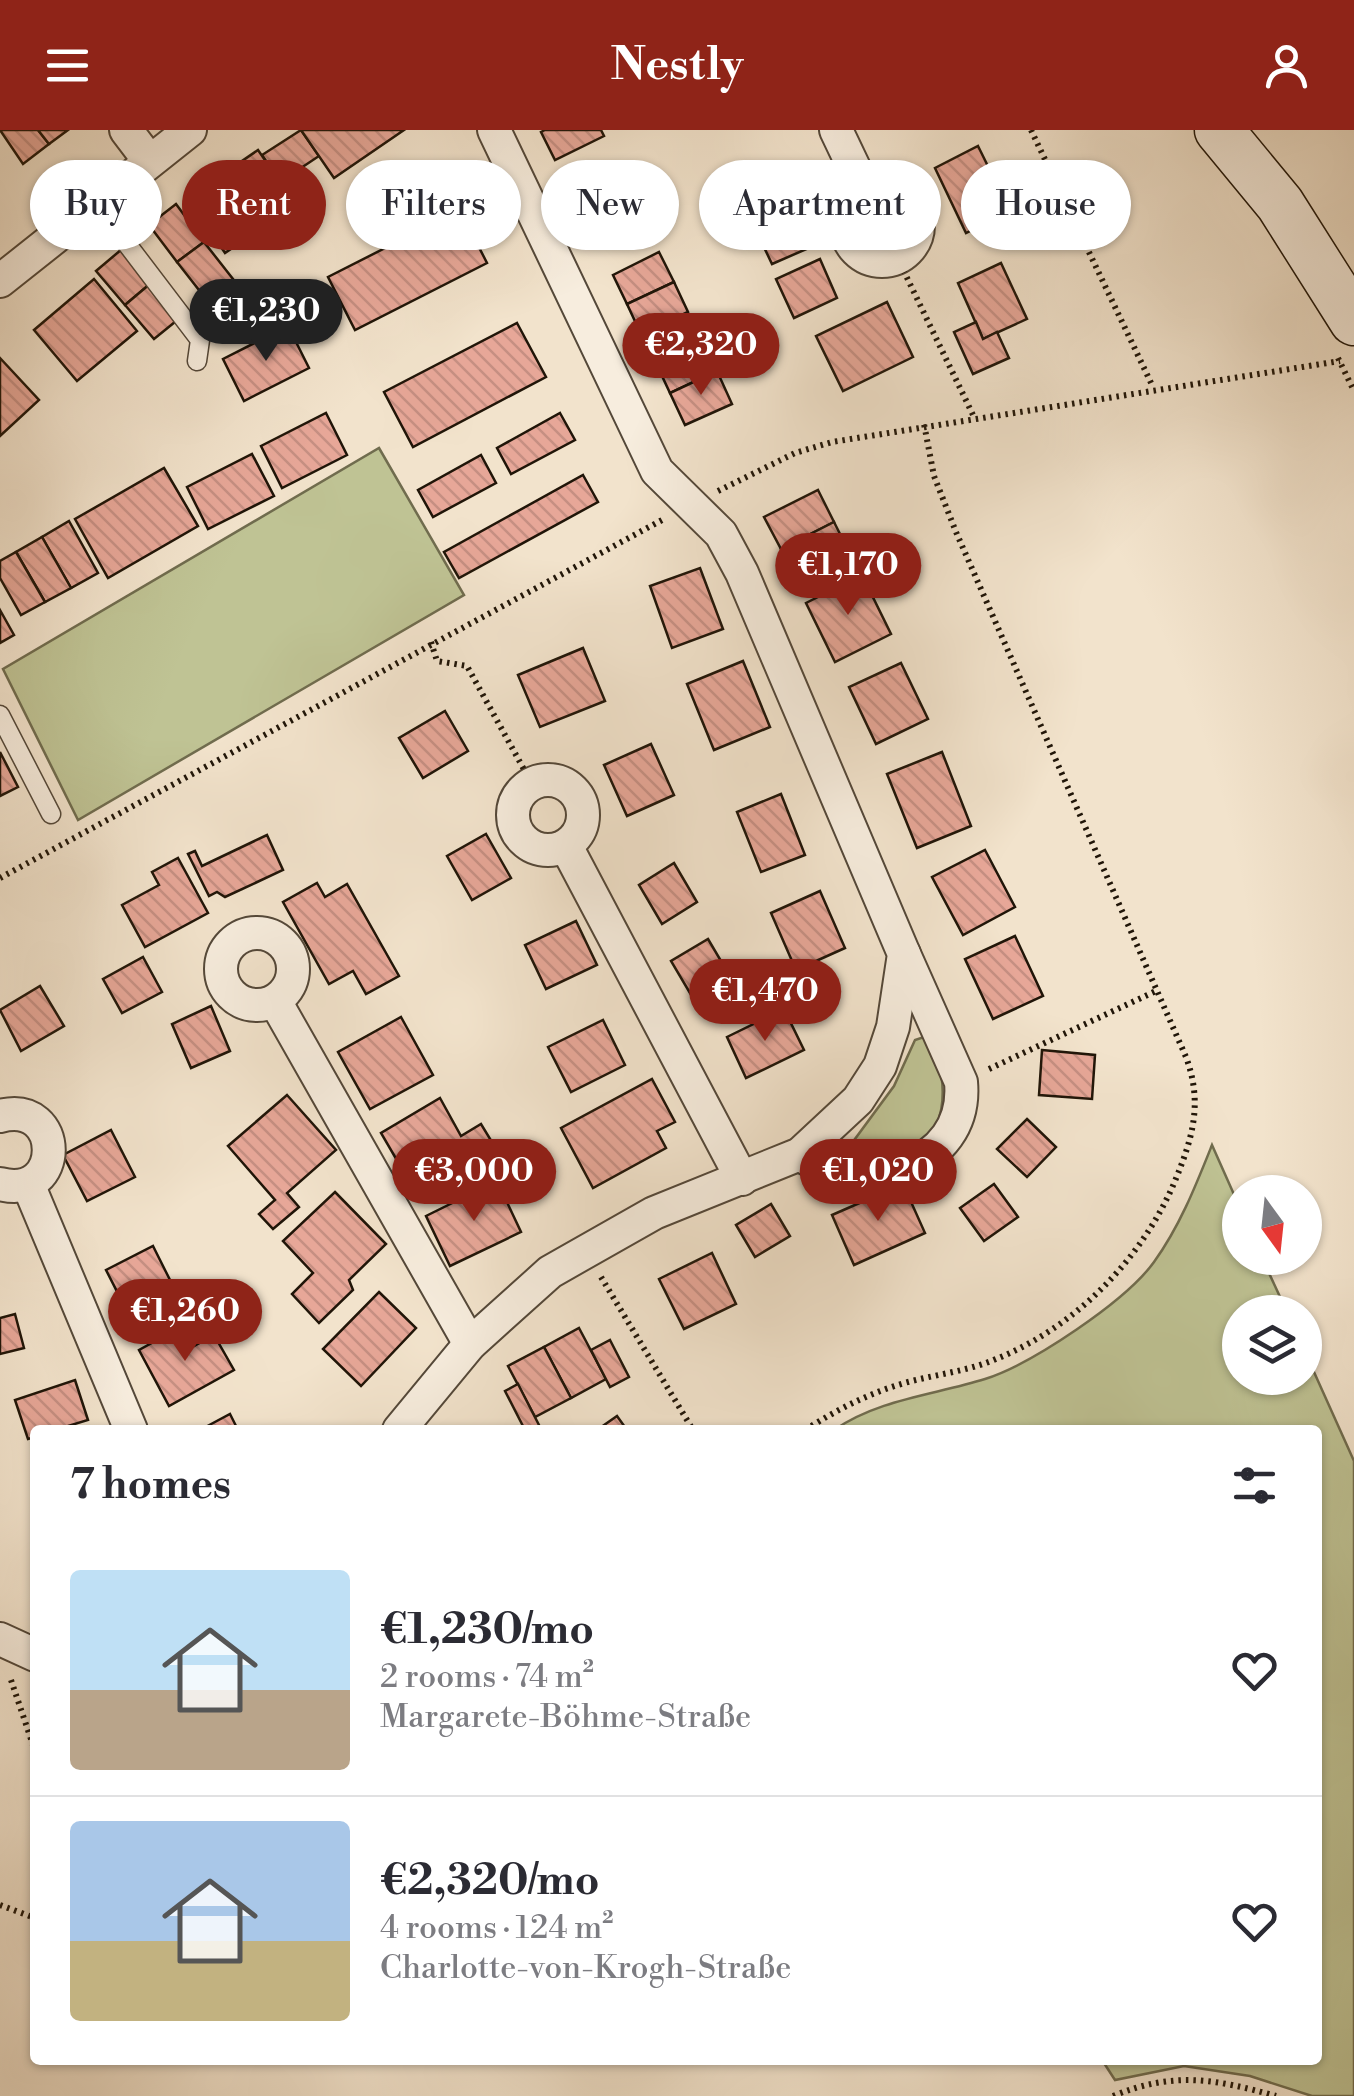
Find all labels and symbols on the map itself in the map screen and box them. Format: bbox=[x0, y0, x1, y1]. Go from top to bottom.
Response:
pin: €1,230 bbox=[185, 279, 347, 364]
pin: €2,320 bbox=[620, 313, 782, 398]
pin: €1,170 bbox=[767, 533, 929, 618]
pin: €1,470 bbox=[684, 959, 846, 1044]
pin: €3,000 bbox=[393, 1139, 555, 1224]
pin: €1,020 bbox=[797, 1139, 959, 1224]
north arrow bbox=[1222, 1175, 1322, 1275]
pin: €1,260 bbox=[104, 1279, 266, 1364]

